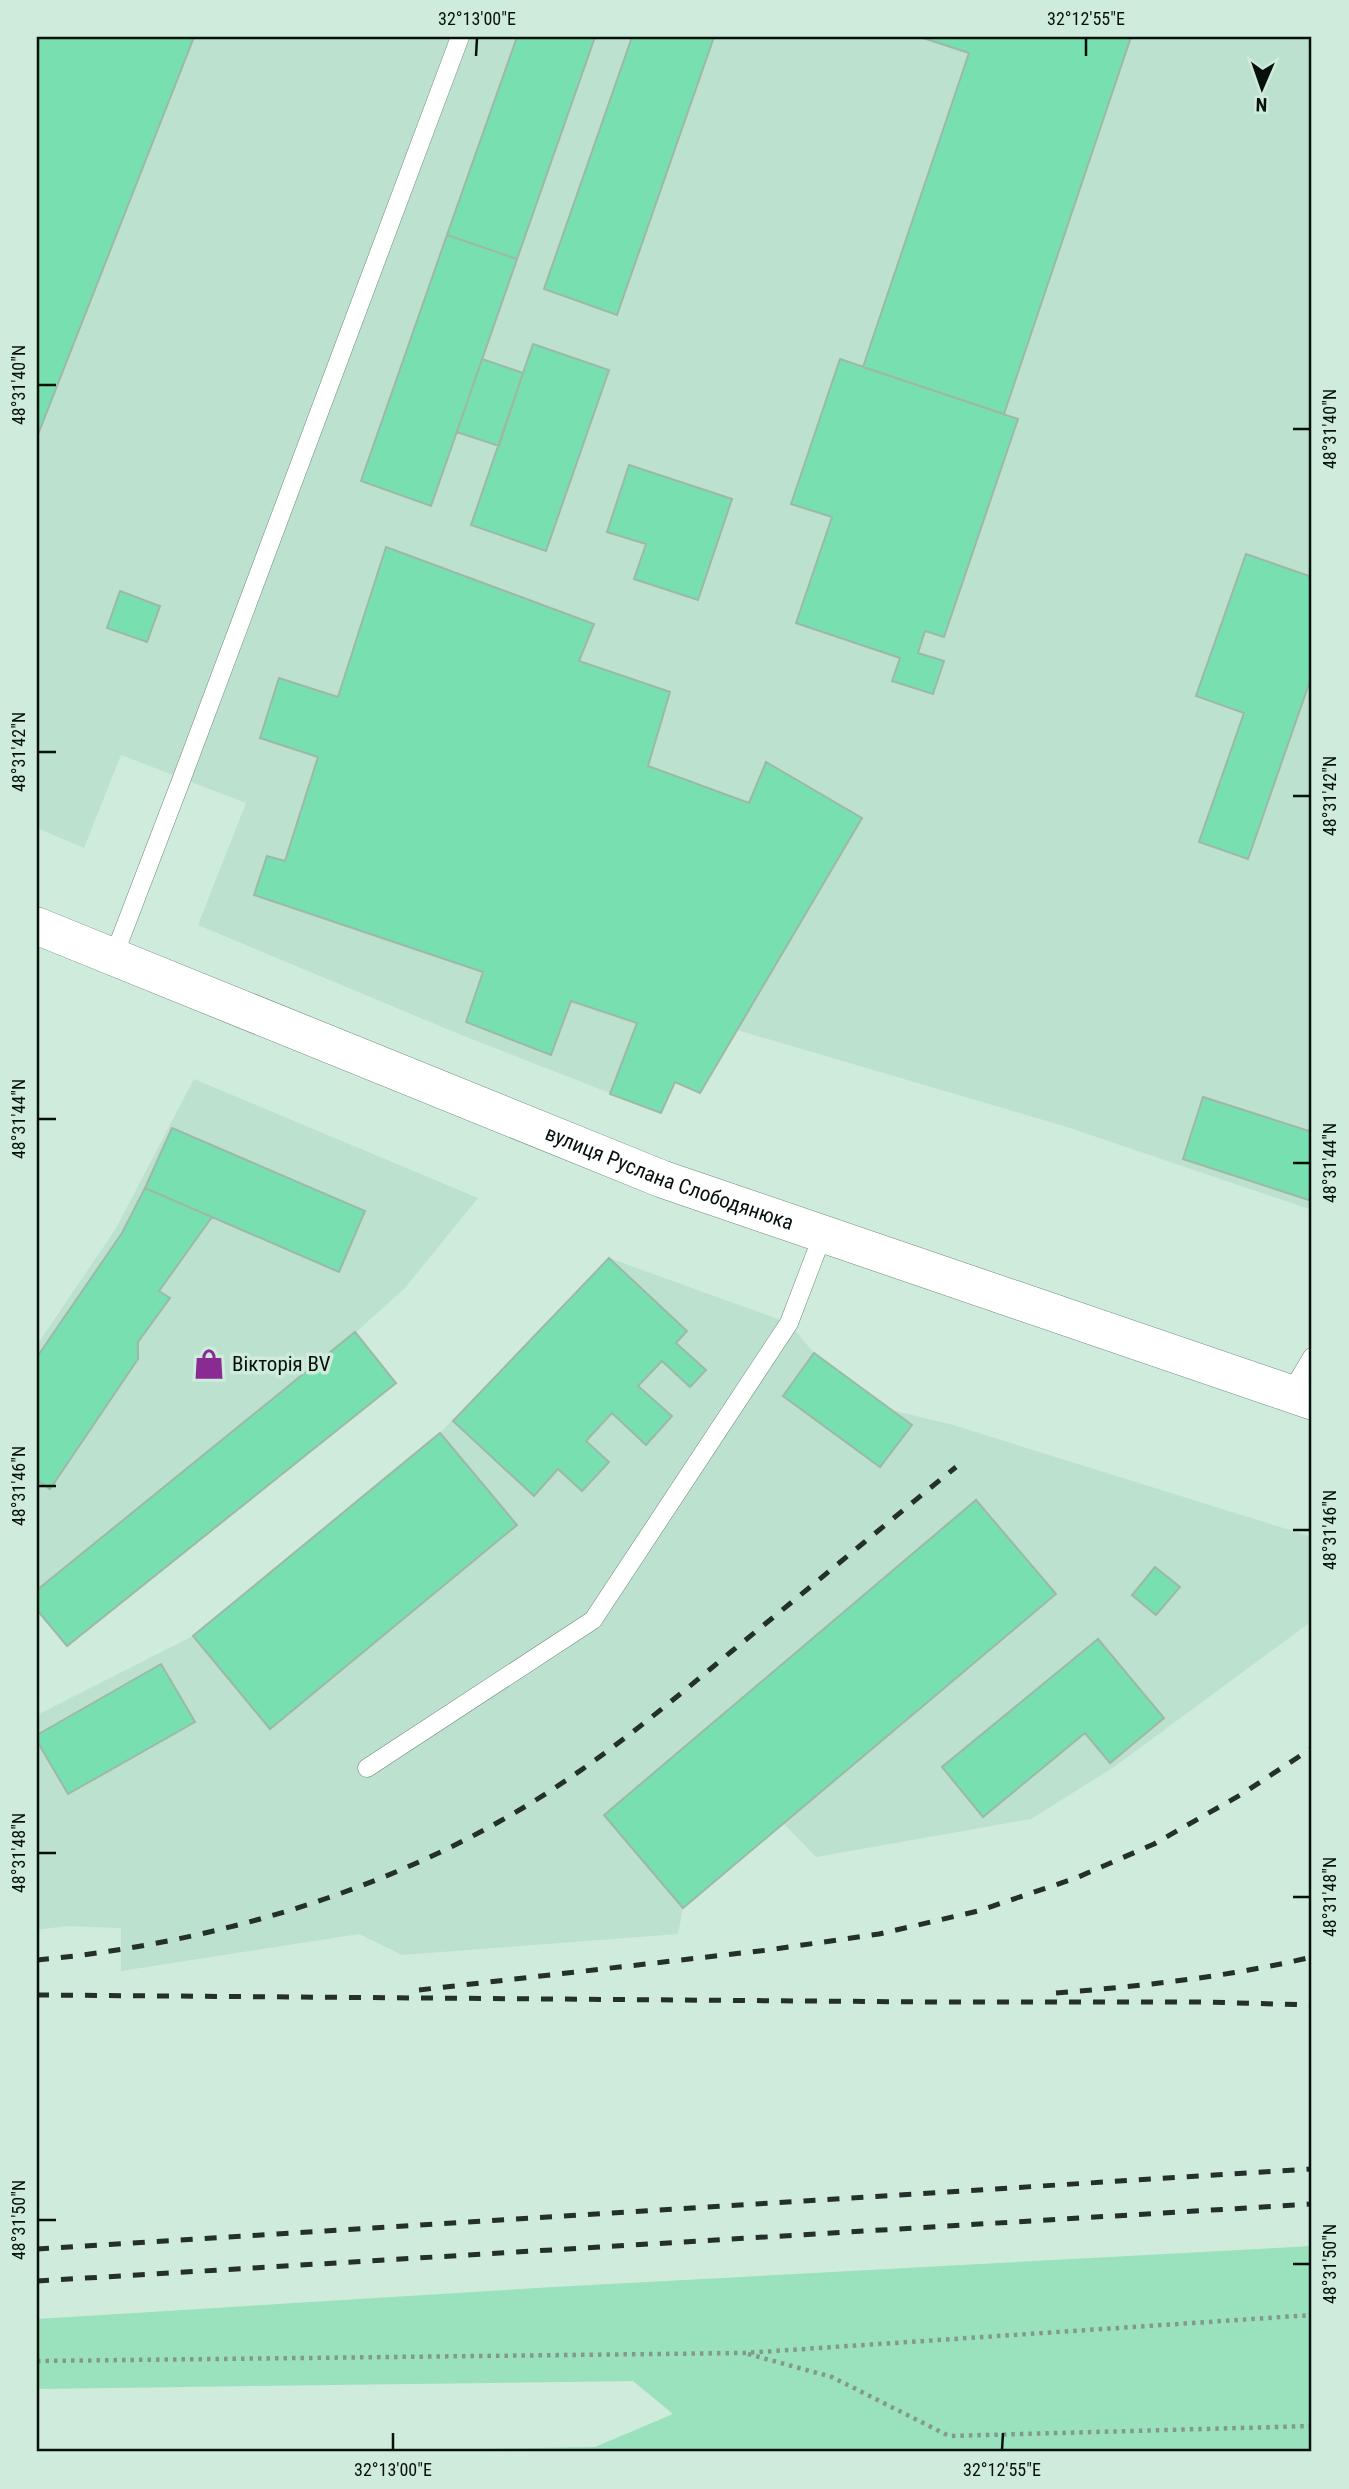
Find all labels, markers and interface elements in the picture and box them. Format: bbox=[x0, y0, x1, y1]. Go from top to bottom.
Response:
text: 32°13'00"E bbox=[438, 8, 516, 29]
text: 32°12'55"E bbox=[1047, 8, 1125, 29]
north arrow bbox=[1226, 52, 1296, 122]
text: N bbox=[1255, 93, 1268, 116]
text: 48°31'40"N bbox=[8, 345, 29, 425]
text: 48°31'40"N bbox=[1319, 389, 1340, 469]
text: 48°31'42"N bbox=[8, 712, 29, 792]
text: 48°31'42"N bbox=[1319, 756, 1340, 836]
text: 48°31'44"N bbox=[8, 1079, 29, 1159]
street label: вулиця Руслана Слободянюка bbox=[542, 1121, 797, 1235]
text: 48°31'44"N bbox=[1319, 1123, 1340, 1203]
shop icon: Вікторія BV bbox=[192, 1347, 226, 1381]
place label: Вікторія BV bbox=[232, 1352, 331, 1376]
text: 48°31'46"N bbox=[8, 1446, 29, 1526]
text: 48°31'46"N bbox=[1319, 1490, 1340, 1570]
text: 48°31'48"N bbox=[8, 1813, 29, 1893]
text: 48°31'48"N bbox=[1319, 1857, 1340, 1937]
text: 48°31'50"N bbox=[8, 2180, 29, 2260]
text: 48°31'50"N bbox=[1319, 2224, 1340, 2304]
text: 32°13'00"E bbox=[354, 2459, 432, 2480]
text: 32°12'55"E bbox=[963, 2459, 1041, 2480]

